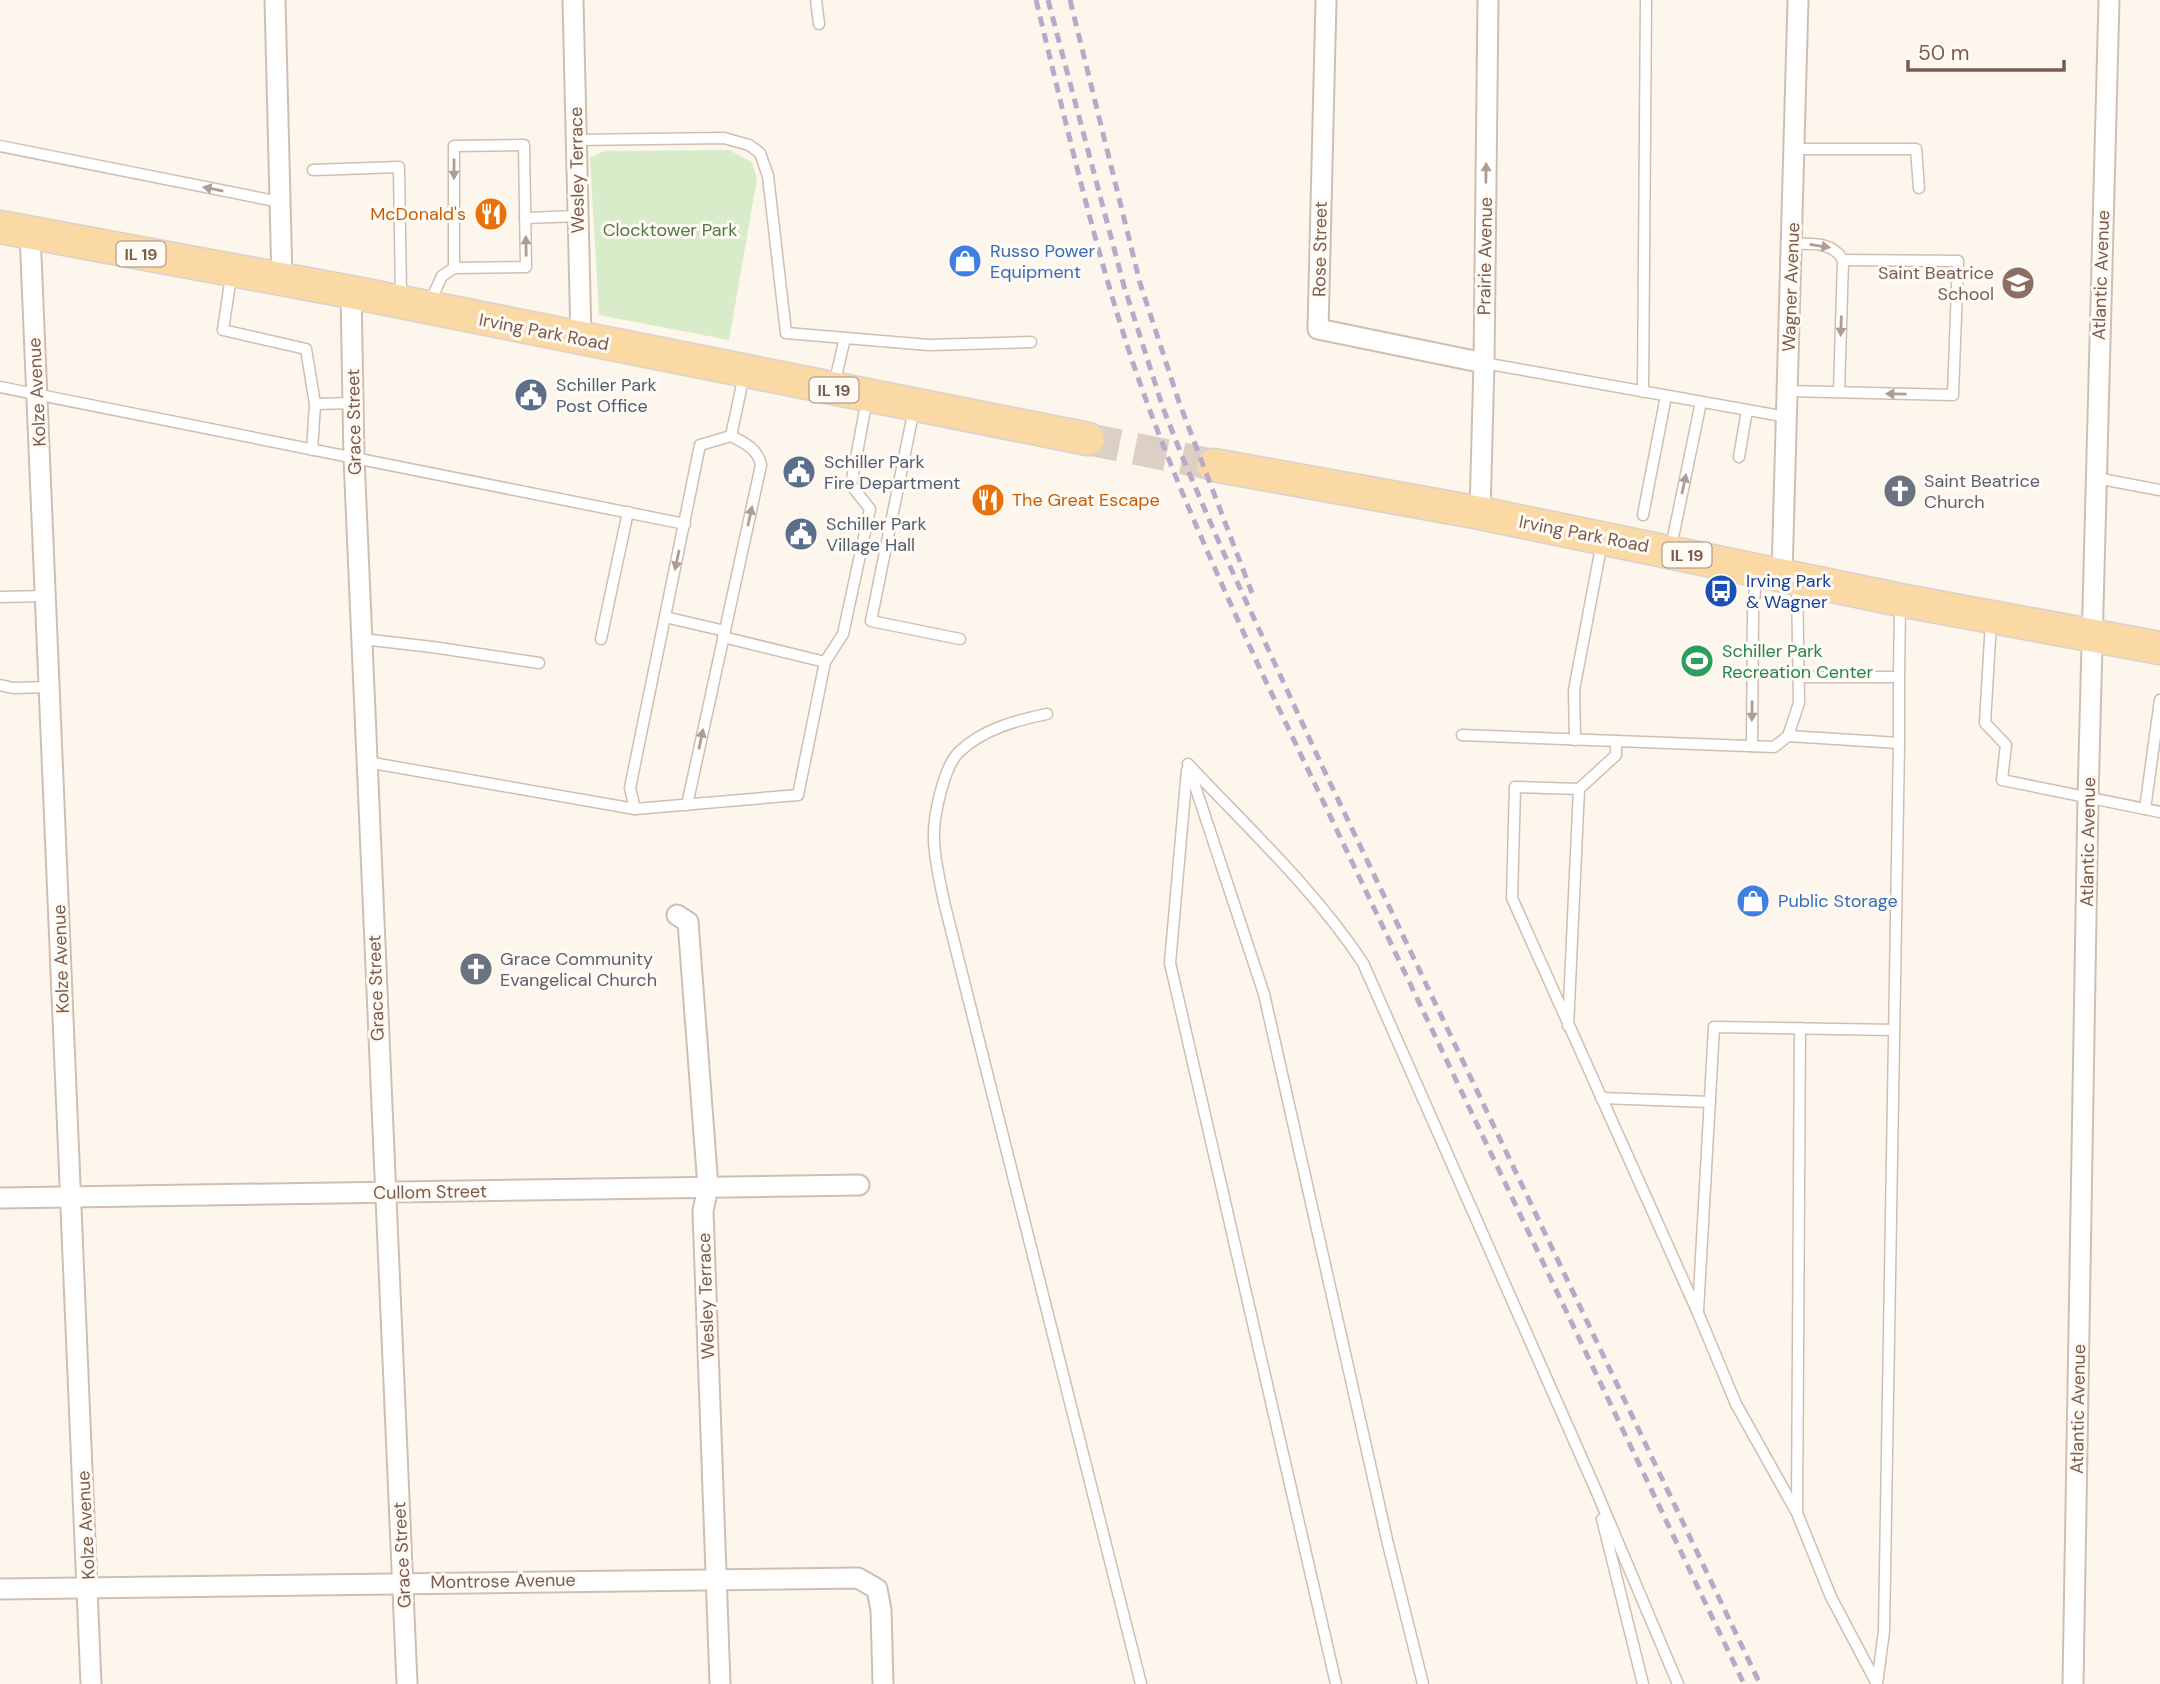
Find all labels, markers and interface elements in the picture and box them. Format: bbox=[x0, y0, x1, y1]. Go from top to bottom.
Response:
scale bar bbox=[1908, 28, 2064, 72]
text: 50 m bbox=[1918, 39, 1969, 67]
street label: Wesley Terrace bbox=[564, 106, 590, 234]
one-way arrow bbox=[448, 158, 460, 180]
one-way arrow bbox=[1480, 161, 1492, 183]
one-way arrow bbox=[202, 183, 224, 194]
restaurant icon: McDonald's bbox=[472, 195, 510, 233]
street label: Prairie Avenue bbox=[1472, 197, 1498, 315]
street label: Rose Street bbox=[1307, 201, 1333, 297]
place label: McDonald's bbox=[370, 202, 466, 226]
street label: Atlantic Avenue bbox=[2087, 210, 2115, 340]
park label: Clocktower Park bbox=[603, 218, 737, 242]
street label: Wagner Avenue bbox=[1777, 222, 1805, 352]
one-way arrow bbox=[520, 235, 532, 257]
place label: Russo Power Equipment bbox=[990, 239, 1095, 284]
one-way arrow bbox=[1809, 241, 1831, 252]
road number: IL 19 bbox=[116, 242, 166, 266]
shop icon: Russo Power Equipment bbox=[946, 242, 984, 280]
place label: Saint Beatrice School bbox=[1878, 261, 1994, 306]
school or university icon: Saint Beatrice School bbox=[1999, 264, 2037, 302]
street label: Irving Park Road bbox=[477, 308, 611, 356]
one-way arrow bbox=[1835, 315, 1846, 337]
street label: Kolze Avenue bbox=[22, 337, 52, 447]
street label: Grace Street bbox=[341, 369, 367, 475]
place label: Schiller Park Post Office bbox=[556, 373, 657, 418]
public building icon: Schiller Park Post Office bbox=[512, 376, 550, 414]
road number: IL 19 bbox=[810, 378, 858, 402]
one-way arrow bbox=[1884, 388, 1906, 399]
place label: Schiller Park Fire Department bbox=[824, 450, 960, 495]
public building icon: Schiller Park Fire Department bbox=[780, 453, 818, 491]
place label: Saint Beatrice Church bbox=[1924, 469, 2040, 514]
church icon: Saint Beatrice Church bbox=[1881, 472, 1919, 510]
one-way arrow bbox=[1678, 473, 1689, 495]
restaurant icon: The Great Escape bbox=[969, 481, 1007, 519]
place label: The Great Escape bbox=[1012, 488, 1160, 512]
one-way arrow bbox=[744, 505, 755, 527]
street label: Irving Park Road bbox=[1517, 510, 1651, 558]
place label: Schiller Park Village Hall bbox=[826, 512, 927, 557]
public building icon: Schiller Park Village Hall bbox=[782, 515, 820, 553]
road number: IL 19 bbox=[1662, 542, 1712, 568]
one-way arrow bbox=[672, 549, 683, 571]
place label: Irving Park & Wagner bbox=[1746, 569, 1831, 614]
bus stop icon: Irving Park & Wagner bbox=[1702, 572, 1740, 610]
place label: Schiller Park Recreation Center bbox=[1722, 639, 1873, 684]
sports icon: Schiller Park Recreation Center bbox=[1678, 642, 1716, 680]
one-way arrow bbox=[1746, 700, 1758, 722]
one-way arrow bbox=[696, 728, 707, 750]
street label: Atlantic Avenue bbox=[2075, 777, 2101, 907]
shop icon: Public Storage bbox=[1734, 882, 1772, 920]
place label: Public Storage bbox=[1778, 889, 1898, 913]
street label: Kolze Avenue bbox=[47, 904, 75, 1014]
street label: Grace Street bbox=[362, 934, 390, 1042]
place label: Grace Community Evangelical Church bbox=[500, 947, 657, 992]
church icon: Grace Community Evangelical Church bbox=[457, 950, 495, 988]
street label: Cullom Street bbox=[373, 1179, 487, 1205]
street label: Wesley Terrace bbox=[692, 1232, 720, 1360]
street label: Atlantic Avenue bbox=[2065, 1344, 2091, 1474]
street label: Kolze Avenue bbox=[71, 1470, 101, 1580]
street label: Grace Street bbox=[387, 1501, 417, 1609]
street label: Montrose Avenue bbox=[430, 1568, 576, 1594]

